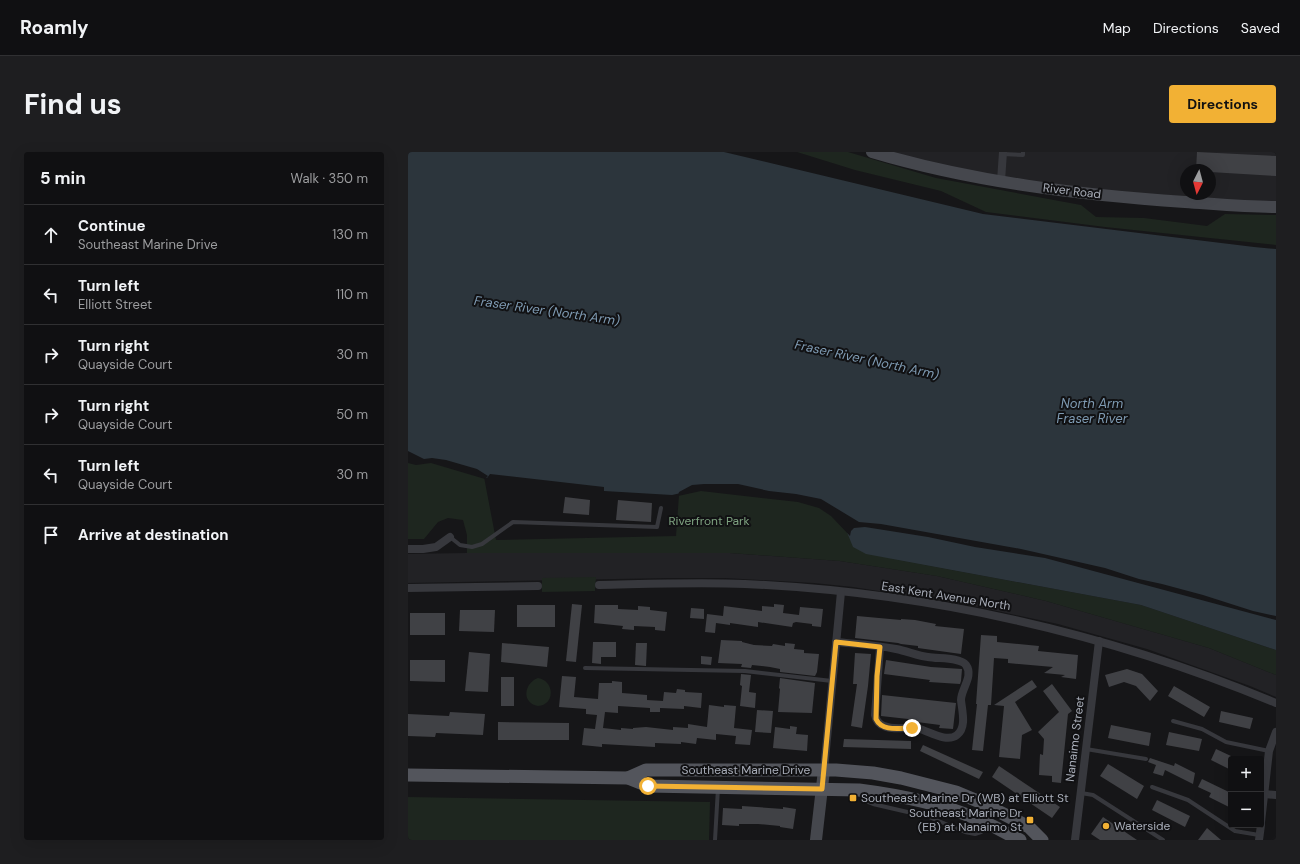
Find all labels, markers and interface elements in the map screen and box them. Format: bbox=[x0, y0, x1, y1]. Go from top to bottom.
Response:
text: Roamly bbox=[20, 15, 89, 40]
text: Map bbox=[1103, 19, 1131, 37]
text: Directions bbox=[1153, 19, 1219, 37]
text: Saved bbox=[1241, 19, 1280, 37]
button: Directions bbox=[1169, 85, 1276, 123]
text: Find us bbox=[24, 86, 122, 123]
north arrow bbox=[1180, 164, 1216, 200]
text: 5 min bbox=[40, 167, 86, 189]
text: Walk · 350 m bbox=[290, 170, 368, 187]
street label: River Road bbox=[1042, 179, 1102, 203]
text: Continue bbox=[78, 216, 146, 236]
icon: ahead bbox=[40, 224, 62, 246]
text: 130 m bbox=[332, 226, 368, 243]
text: Southeast Marine Drive bbox=[78, 236, 218, 253]
text: Turn left bbox=[78, 276, 139, 296]
icon: left bbox=[40, 284, 62, 306]
text: 110 m bbox=[336, 286, 368, 303]
water label: Fraser River (North Arm) bbox=[473, 292, 621, 329]
text: Elliott Street bbox=[78, 296, 152, 313]
text: Turn right bbox=[78, 336, 149, 356]
water label: Fraser River (North Arm) bbox=[793, 336, 941, 383]
icon: right bbox=[40, 344, 62, 366]
text: 30 m bbox=[336, 346, 368, 363]
text: Quayside Court bbox=[78, 356, 172, 373]
water label: North Arm Fraser River bbox=[1057, 395, 1129, 427]
text: Turn right bbox=[78, 396, 149, 416]
icon: right bbox=[40, 404, 62, 426]
text: 50 m bbox=[336, 406, 368, 423]
text: Quayside Court bbox=[78, 416, 172, 433]
text: Turn left bbox=[78, 456, 139, 476]
icon: left bbox=[40, 464, 62, 486]
text: 30 m bbox=[336, 466, 368, 483]
text: Quayside Court bbox=[78, 476, 172, 493]
park label: Riverfront Park bbox=[668, 513, 750, 529]
icon: arrive bbox=[40, 524, 62, 546]
text: Arrive at destination bbox=[78, 525, 229, 545]
street label: East Kent Avenue North bbox=[880, 578, 1012, 614]
street label: Nanaimo Street bbox=[1062, 695, 1088, 783]
route end bbox=[903, 719, 921, 737]
map controls bbox=[1228, 756, 1264, 828]
button: + bbox=[1228, 756, 1264, 792]
street label: Southeast Marine Drive bbox=[682, 762, 811, 778]
route start bbox=[639, 777, 657, 795]
place label: Southeast Marine Dr (WB) at Elliott St bbox=[861, 790, 1069, 806]
button: − bbox=[1228, 792, 1264, 828]
marker: Southeast Marine Dr (WB) at Elliott St bbox=[848, 793, 858, 803]
place label: Southeast Marine Dr (EB) at Nanaimo St bbox=[909, 805, 1023, 835]
marker: Southeast Marine Dr (EB) at Nanaimo St bbox=[1025, 815, 1035, 825]
place label: Waterside bbox=[1114, 818, 1171, 834]
marker: Waterside bbox=[1101, 821, 1111, 831]

